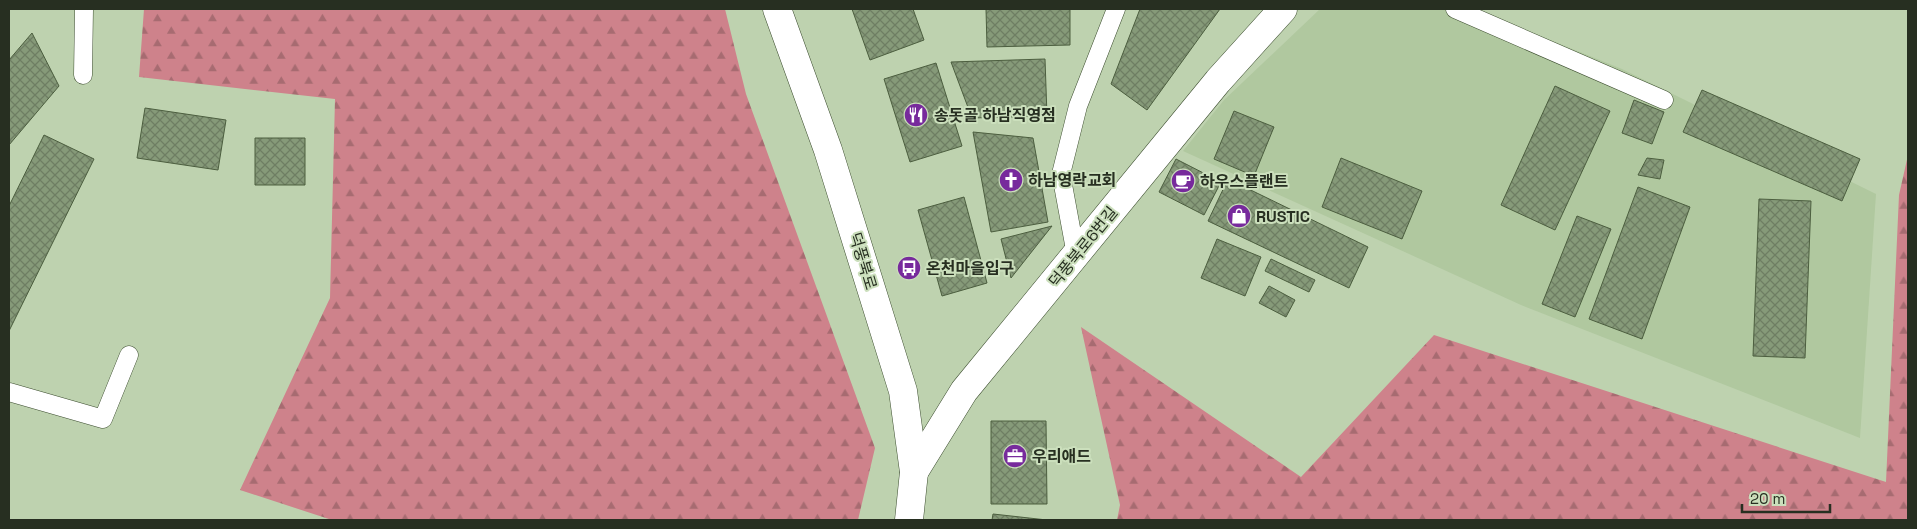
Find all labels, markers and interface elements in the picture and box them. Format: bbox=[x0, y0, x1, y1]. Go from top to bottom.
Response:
restaurant icon: 송돗골 하남직영점 bbox=[903, 102, 929, 128]
place label: 송돗골 하남직영점 bbox=[934, 105, 1056, 126]
church icon: 하남영락교회 bbox=[998, 167, 1024, 193]
cafe icon: 하우스플랜트 bbox=[1170, 168, 1196, 194]
place label: 하남영락교회 bbox=[1028, 170, 1116, 191]
place label: 하우스플랜트 bbox=[1200, 171, 1289, 192]
street label: 덕풍북로6번길 bbox=[1044, 202, 1122, 292]
shop icon: RUSTIC bbox=[1226, 203, 1252, 229]
place label: RUSTIC bbox=[1256, 206, 1310, 227]
street label: 덕풍북로 bbox=[844, 230, 882, 292]
bus stop icon: 온천마을입구 bbox=[896, 255, 922, 281]
place label: 온천마을입구 bbox=[926, 258, 1014, 279]
office icon: 우리애드 bbox=[1002, 443, 1028, 469]
place label: 우리애드 bbox=[1032, 446, 1091, 467]
scale bar bbox=[1742, 482, 1830, 514]
text: 20 m bbox=[1750, 489, 1785, 508]

